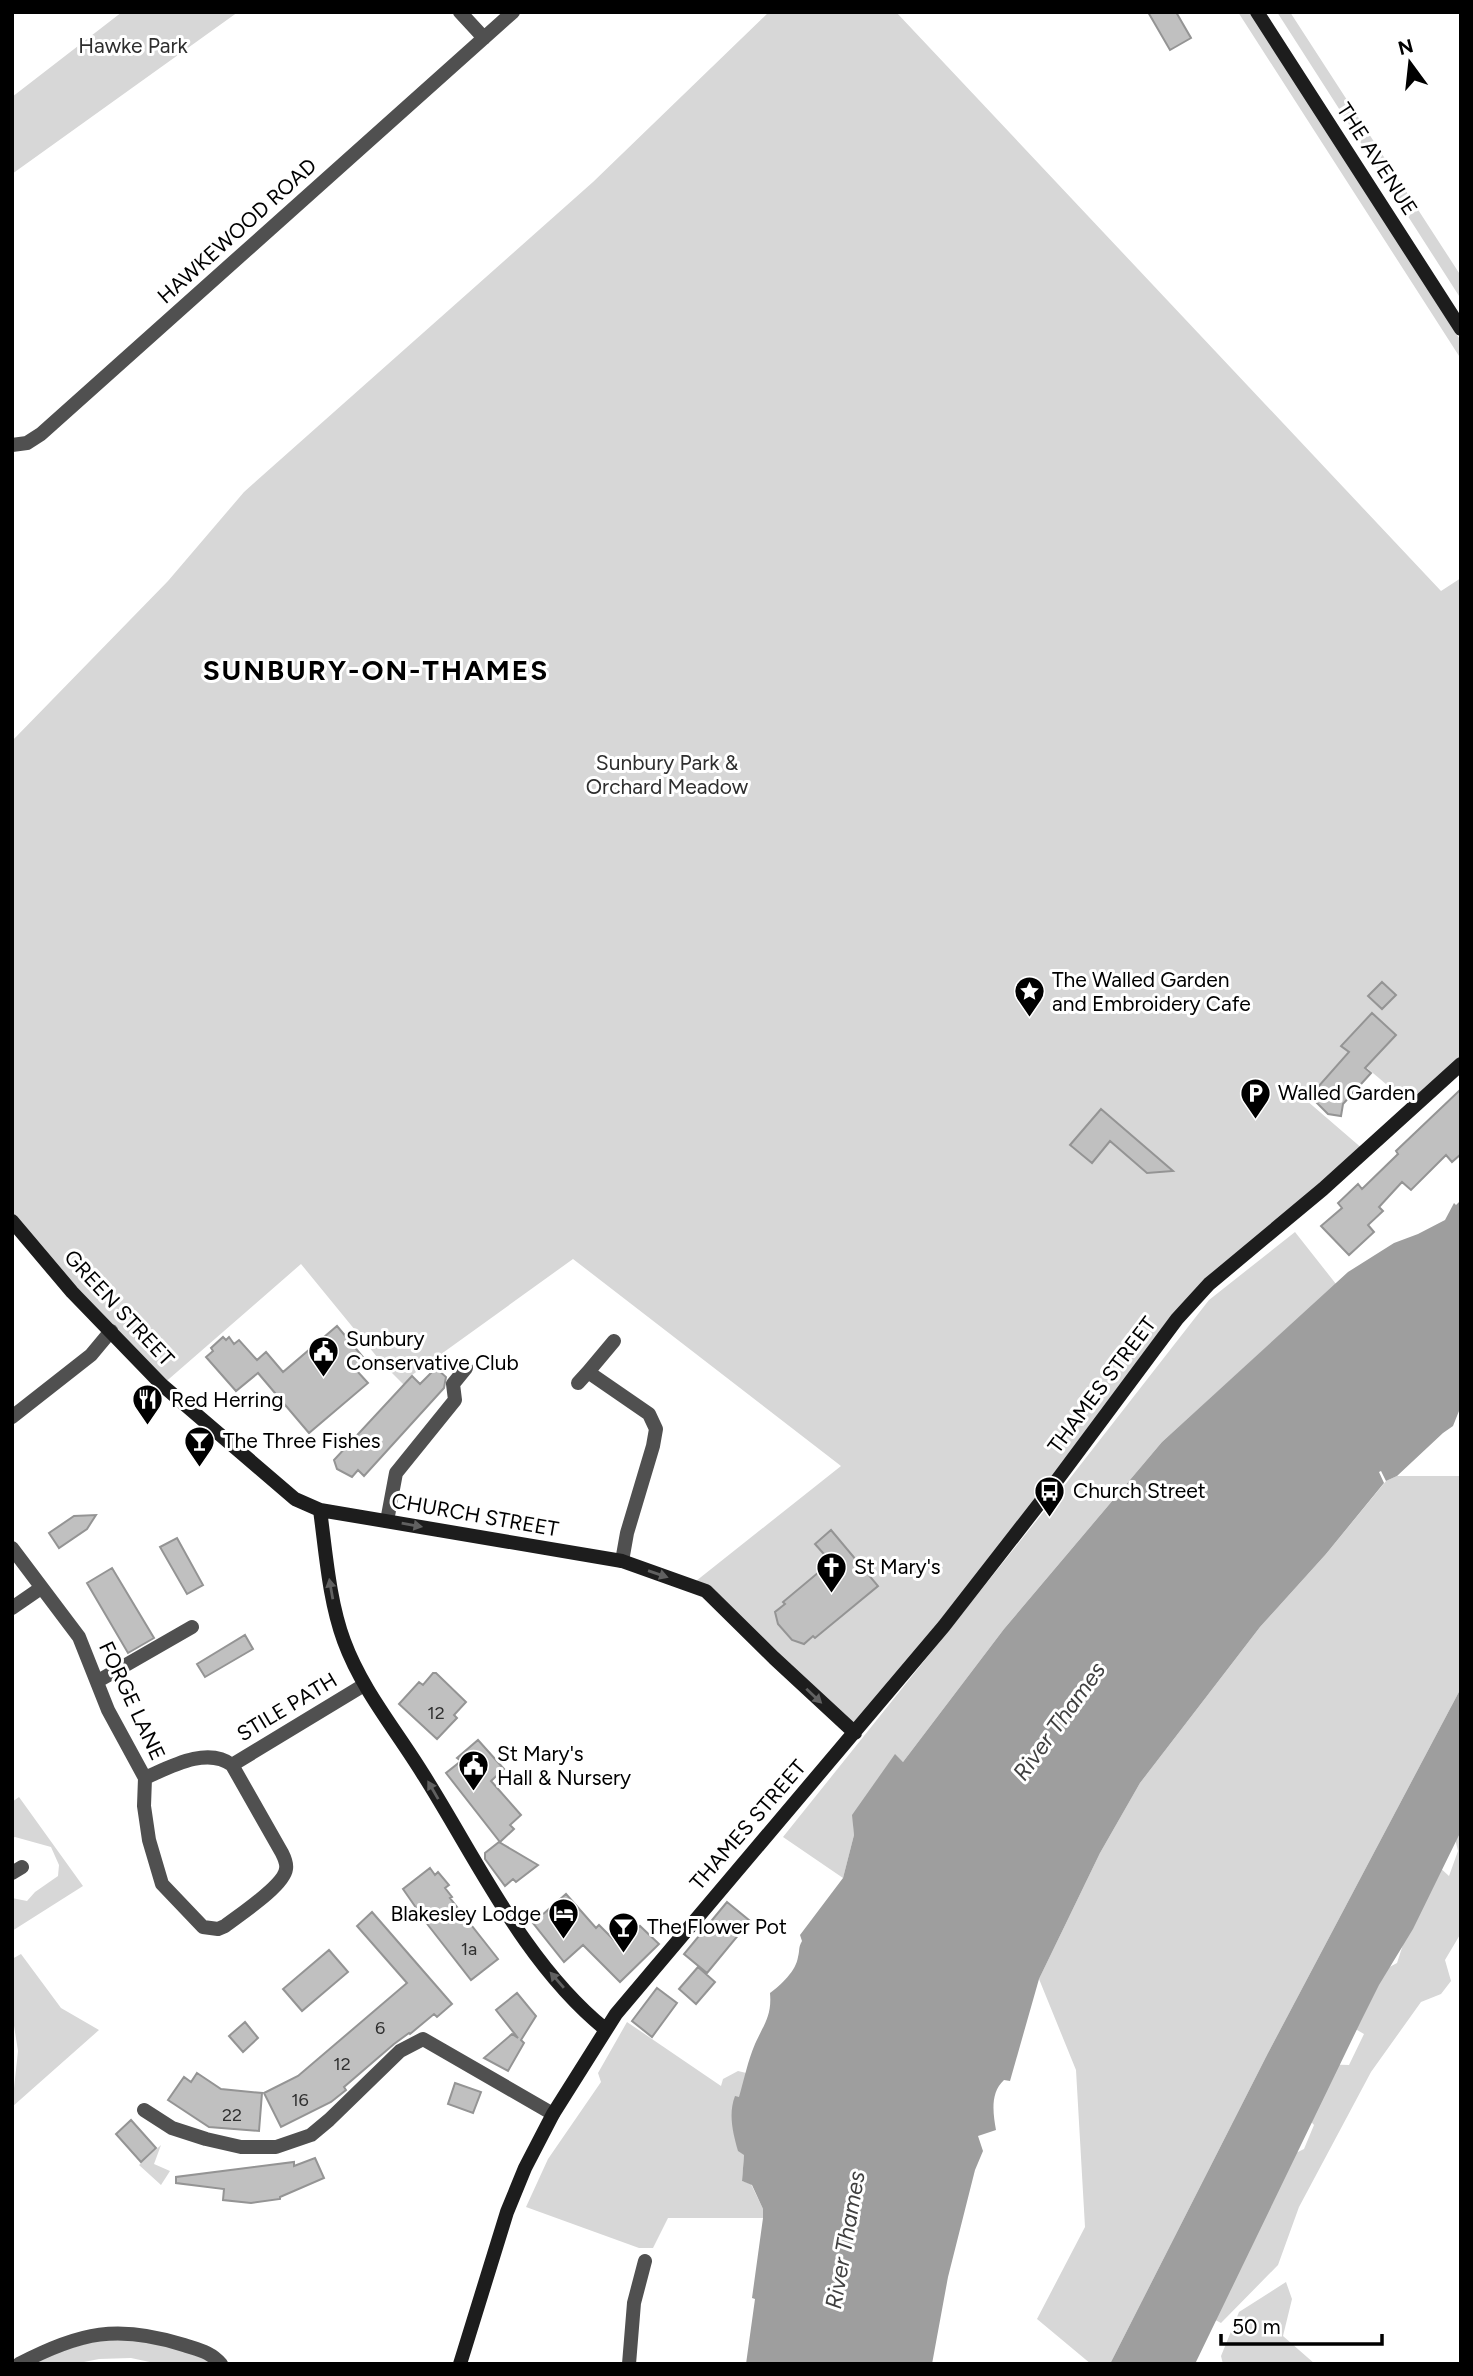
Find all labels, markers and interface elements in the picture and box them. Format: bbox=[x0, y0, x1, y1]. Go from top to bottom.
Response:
north arrow bbox=[1375, 28, 1445, 98]
park label: Hawke Park bbox=[78, 33, 188, 58]
text: N bbox=[1396, 34, 1416, 60]
street label: THE AVENUE bbox=[1332, 98, 1423, 220]
street label: HAWKEWOOD ROAD bbox=[152, 153, 321, 309]
district label: SUNBURY-ON-THAMES bbox=[203, 653, 549, 687]
park label: Sunbury Park & Orchard Meadow bbox=[586, 750, 749, 799]
place label: The Walled Garden and Embroidery Cafe bbox=[1052, 967, 1251, 1016]
place icon: The Walled Garden and Embroidery Cafe bbox=[1012, 975, 1046, 1019]
parking icon: Walled Garden bbox=[1238, 1076, 1272, 1120]
place label: Walled Garden bbox=[1278, 1080, 1415, 1105]
street label: GREEN STREET bbox=[59, 1244, 180, 1371]
street label: THAMES STREET bbox=[1042, 1311, 1161, 1458]
place label: Sunbury Conservative Club bbox=[346, 1326, 519, 1375]
public building icon: Sunbury Conservative Club bbox=[306, 1334, 340, 1378]
restaurant icon: Red Herring bbox=[131, 1383, 165, 1427]
place label: Red Herring bbox=[171, 1387, 283, 1412]
bar icon: The Three Fishes bbox=[183, 1424, 217, 1468]
place label: The Three Fishes bbox=[223, 1428, 381, 1453]
bus stop icon: Church Street bbox=[1033, 1474, 1067, 1518]
place label: Church Street bbox=[1073, 1478, 1206, 1503]
street label: CHURCH STREET bbox=[390, 1488, 561, 1542]
one-way arrow bbox=[401, 1520, 423, 1531]
church icon: St Mary's bbox=[814, 1550, 848, 1594]
place label: St Mary's bbox=[854, 1554, 941, 1579]
one-way arrow bbox=[648, 1569, 669, 1580]
one-way arrow bbox=[326, 1578, 337, 1600]
street label: FORGE LANE bbox=[94, 1637, 171, 1764]
water label: River Thames bbox=[1007, 1656, 1111, 1786]
street label: STILE PATH bbox=[232, 1667, 341, 1746]
one-way arrow bbox=[805, 1687, 822, 1703]
house number: 12 bbox=[427, 1702, 445, 1724]
place label: St Mary's Hall & Nursery bbox=[497, 1741, 631, 1790]
public building icon: St Mary's Hall & Nursery bbox=[457, 1749, 491, 1793]
street label: THAMES STREET bbox=[684, 1754, 811, 1895]
one-way arrow bbox=[427, 1781, 439, 1800]
hotel icon: Blakesley Lodge bbox=[547, 1897, 581, 1941]
place label: Blakesley Lodge bbox=[390, 1901, 541, 1926]
bar icon: The Flower Pot bbox=[607, 1910, 641, 1954]
place label: The Flower Pot bbox=[647, 1914, 787, 1939]
house number: 1a bbox=[461, 1938, 477, 1960]
one-way arrow bbox=[550, 1972, 565, 1989]
house number: 6 bbox=[375, 2017, 385, 2039]
house number: 12 bbox=[333, 2053, 351, 2075]
house number: 16 bbox=[291, 2089, 309, 2111]
house number: 22 bbox=[222, 2104, 242, 2126]
water label: River Thames bbox=[819, 2169, 871, 2311]
scale bar bbox=[1221, 2302, 1382, 2346]
text: 50 m bbox=[1232, 2314, 1281, 2339]

